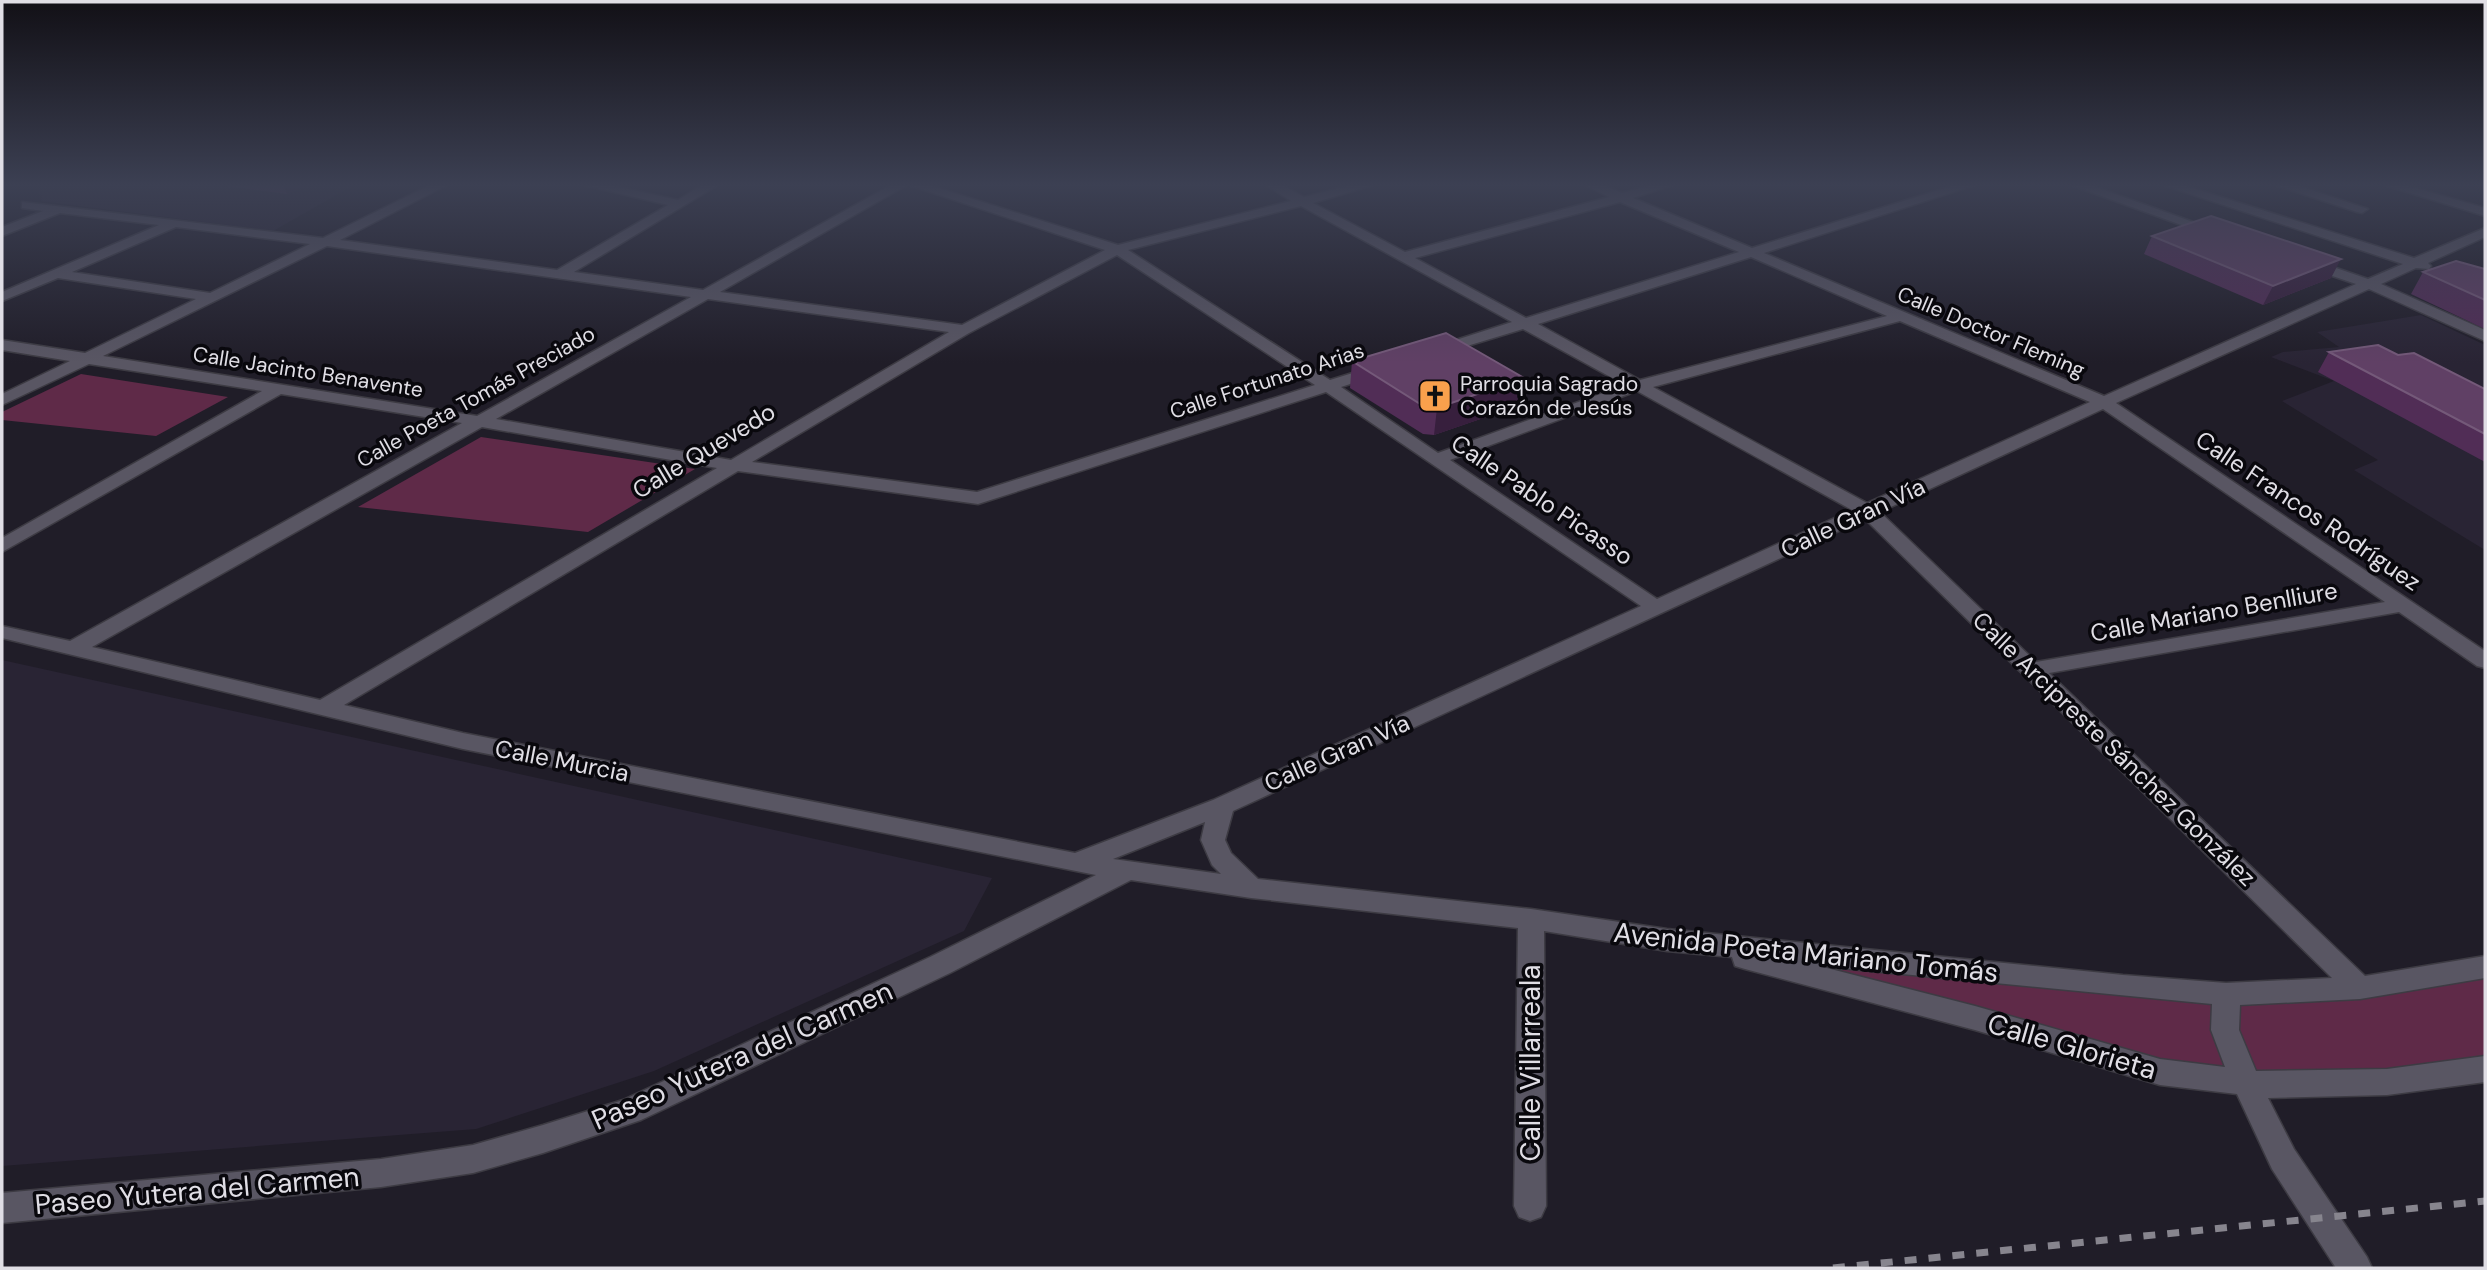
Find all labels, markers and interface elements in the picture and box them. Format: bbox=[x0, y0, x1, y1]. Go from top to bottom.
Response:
street label: Calle Doctor Fleming bbox=[1893, 280, 2089, 384]
street label: Calle Poeta Tomás Preciado bbox=[352, 320, 600, 474]
street label: Calle Fortunato Arias bbox=[1166, 336, 1368, 426]
street label: Calle Jacinto Benavente bbox=[191, 340, 425, 404]
place label: Parroquia Sagrado Corazón de Jesús bbox=[1460, 370, 1638, 422]
church icon: Parroquia Sagrado Corazón de Jesús bbox=[1416, 377, 1454, 415]
street label: Calle Quevedo bbox=[627, 396, 781, 505]
street label: Calle Francos Rodríguez bbox=[2190, 424, 2427, 597]
street label: Calle Pablo Picasso bbox=[1445, 427, 1639, 572]
street label: Calle Gran Vía bbox=[1776, 471, 1930, 565]
street label: Calle Mariano Benlliure bbox=[2088, 574, 2340, 649]
street label: Calle Arcipreste Sánchez González bbox=[1966, 605, 2263, 892]
street label: Calle Gran Vía bbox=[1259, 707, 1414, 798]
street label: Calle Murcia bbox=[492, 732, 632, 789]
street label: Avenida Poeta Mariano Tomás bbox=[1612, 914, 2000, 991]
street label: Calle Villarreala bbox=[1512, 964, 1549, 1162]
street label: Paseo Yutera del Carmen bbox=[586, 972, 898, 1139]
street label: Calle Glorieta bbox=[1983, 1005, 2161, 1088]
street label: Paseo Yutera del Carmen bbox=[33, 1158, 361, 1223]

